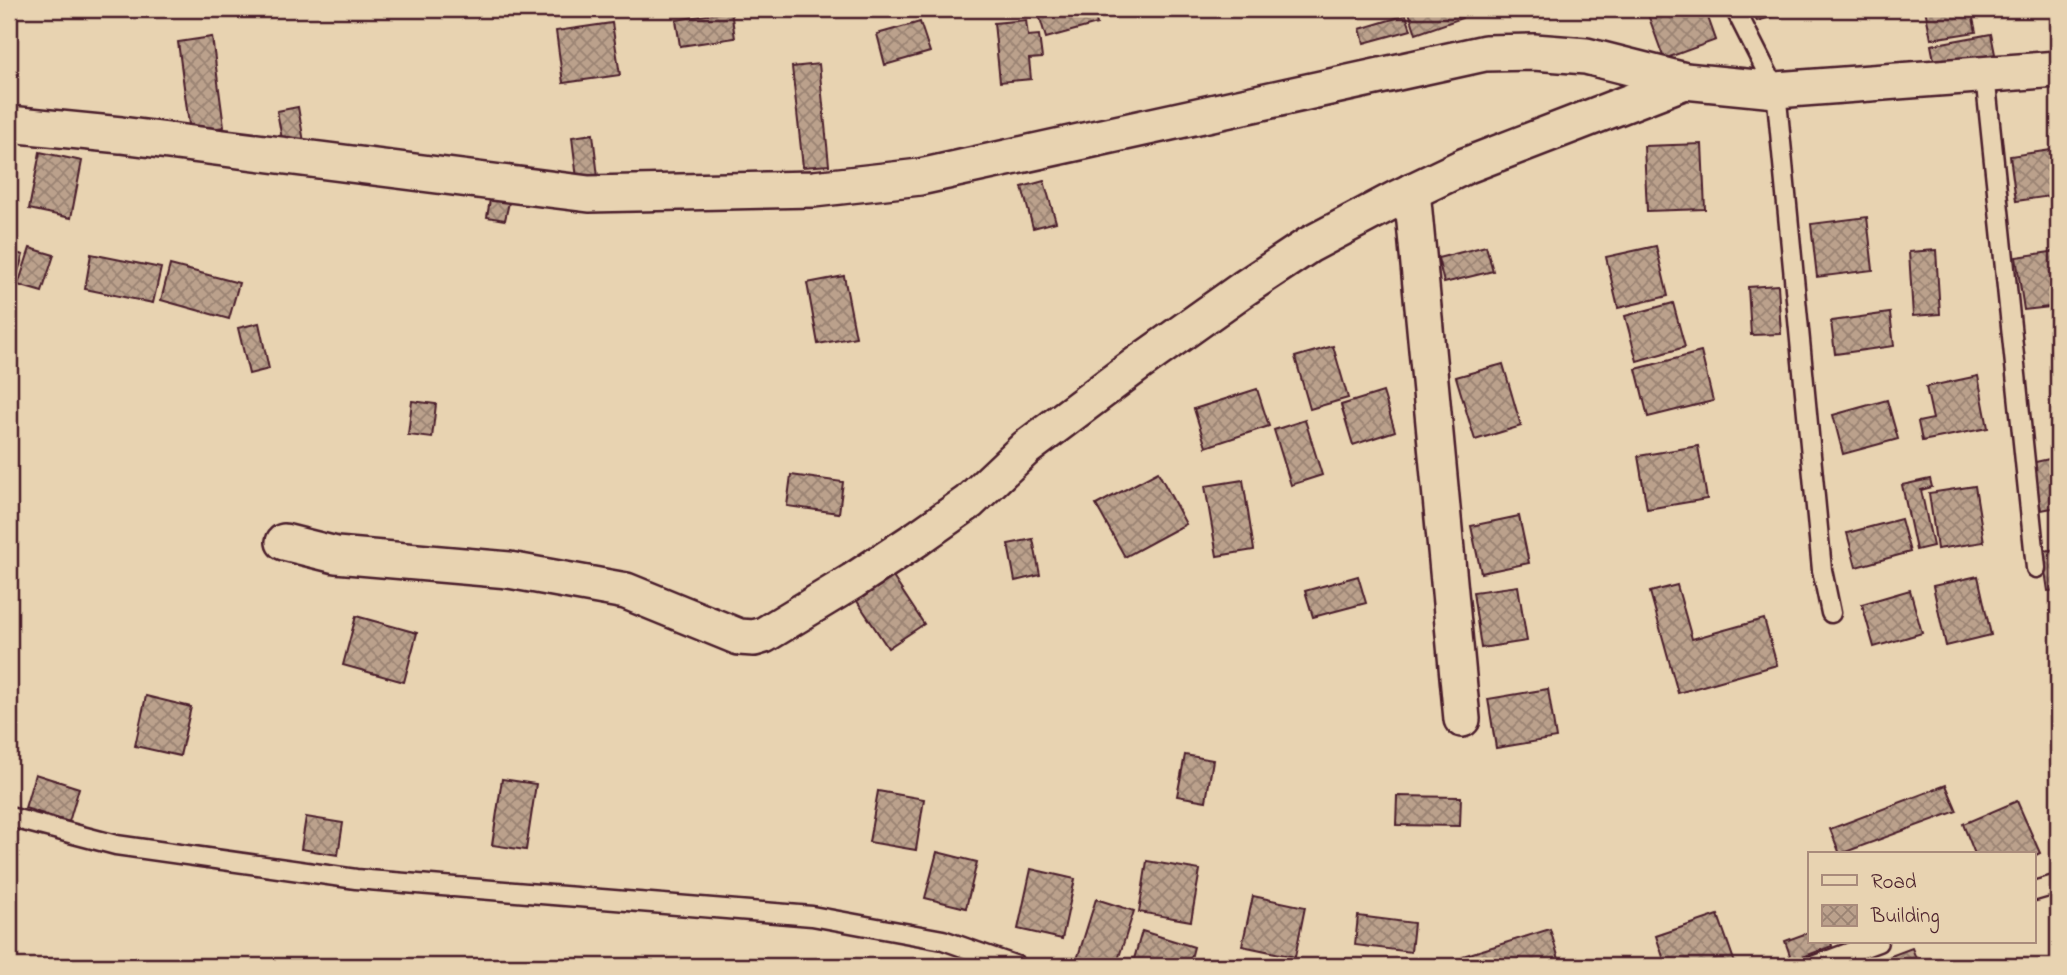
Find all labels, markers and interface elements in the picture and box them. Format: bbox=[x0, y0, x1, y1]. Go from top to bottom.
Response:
legend bbox=[1808, 852, 2036, 944]
text: Road bbox=[1871, 868, 1917, 898]
text: Building bbox=[1870, 902, 1940, 934]

